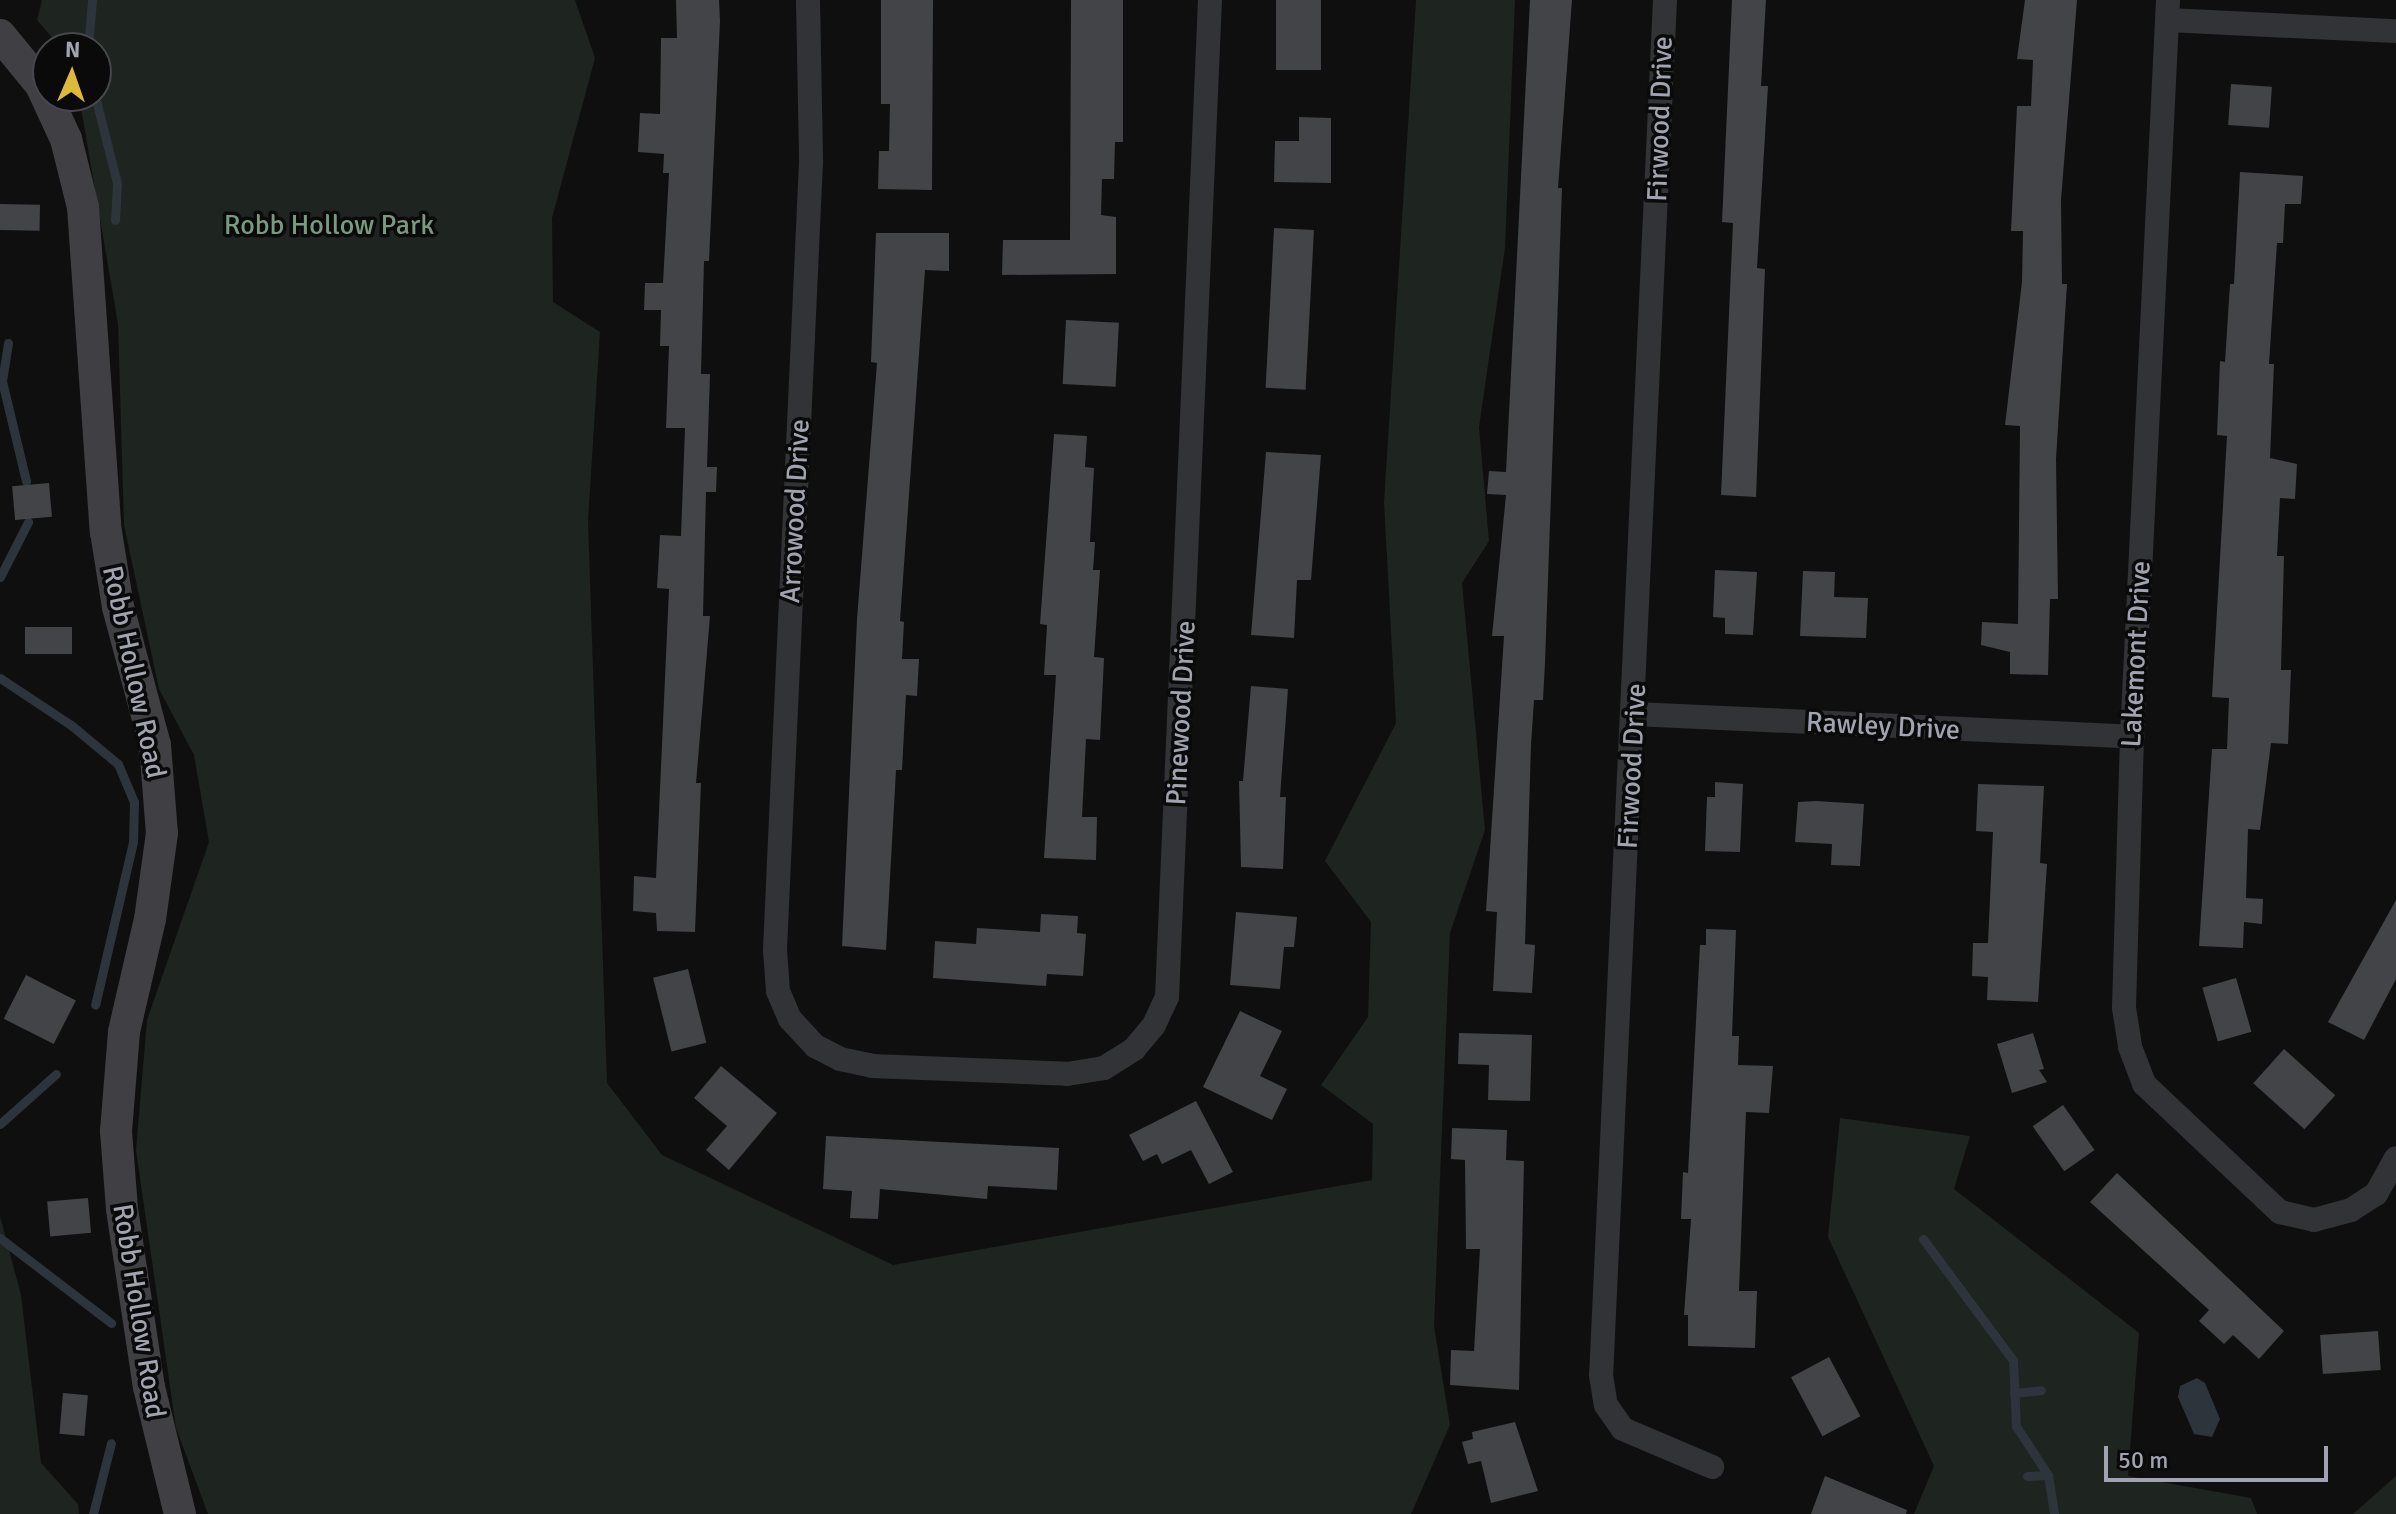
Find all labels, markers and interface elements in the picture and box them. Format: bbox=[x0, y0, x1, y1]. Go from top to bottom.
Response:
north arrow bbox=[32, 32, 112, 112]
text: N bbox=[65, 36, 81, 63]
street label: Firwood Drive bbox=[1640, 36, 1680, 202]
park label: Robb Hollow Park bbox=[224, 208, 434, 242]
street label: Arrowood Drive bbox=[773, 418, 817, 604]
street label: Lakemont Drive bbox=[2114, 560, 2158, 748]
street label: Robb Hollow Road bbox=[95, 563, 173, 781]
street label: Pinewood Drive bbox=[1159, 620, 1203, 806]
street label: Firwood Drive bbox=[1611, 682, 1653, 850]
street label: Rawley Drive bbox=[1805, 705, 1961, 747]
street label: Robb Hollow Road bbox=[105, 1201, 173, 1421]
scale bar bbox=[2108, 1430, 2332, 1480]
text: 50 m bbox=[2118, 1445, 2168, 1475]

